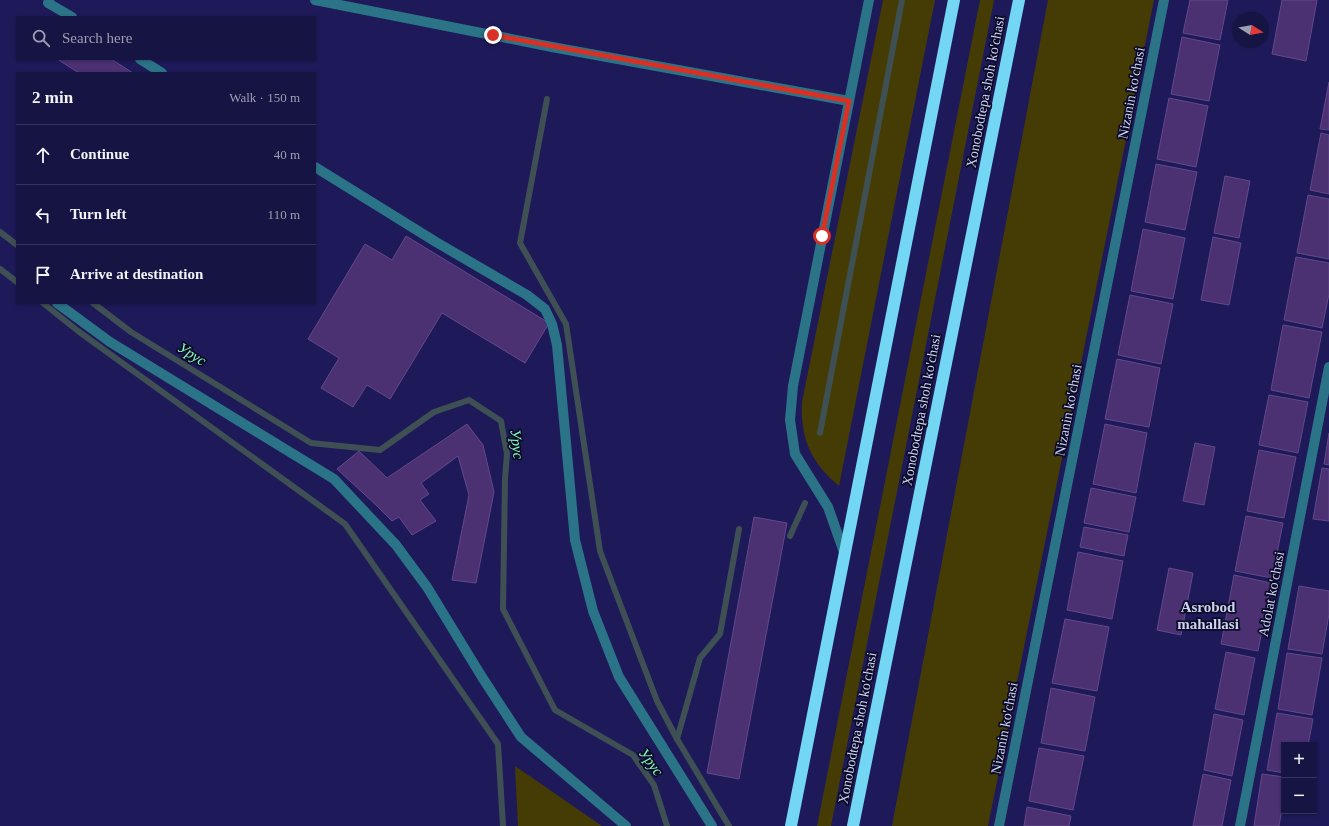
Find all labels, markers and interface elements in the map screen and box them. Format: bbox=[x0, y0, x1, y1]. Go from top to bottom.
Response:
north arrow bbox=[1233, 12, 1269, 48]
street label: Xonobodtepa shoh ko'chasi bbox=[963, 15, 1008, 169]
search box bbox=[16, 16, 316, 60]
route end bbox=[484, 26, 502, 44]
icon: search bbox=[30, 27, 52, 49]
text: Search here bbox=[62, 30, 132, 46]
street label: Nizanin ko'chasi bbox=[1115, 46, 1148, 140]
text: 2 min bbox=[32, 88, 73, 107]
text: Walk · 150 m bbox=[229, 90, 300, 105]
icon: ahead bbox=[32, 144, 54, 166]
text: Continue bbox=[70, 146, 129, 162]
text: 40 m bbox=[274, 147, 300, 162]
icon: left bbox=[32, 204, 54, 226]
text: Turn left bbox=[70, 206, 127, 222]
text: 110 m bbox=[268, 207, 300, 222]
route start bbox=[813, 227, 831, 245]
icon: arrive bbox=[32, 264, 54, 286]
text: Arrive at destination bbox=[70, 266, 203, 282]
street label: Xonobodtepa shoh ko'chasi bbox=[899, 333, 944, 487]
water label: Урус bbox=[175, 339, 209, 369]
street label: Nizanin ko'chasi bbox=[1052, 363, 1085, 457]
water label: Урус bbox=[507, 428, 527, 460]
street label: Adolat ko'chasi bbox=[1256, 550, 1287, 638]
district label: Asrobod mahallasi bbox=[1177, 599, 1239, 632]
street label: Xonobodtepa shoh ko'chasi bbox=[835, 651, 880, 805]
street label: Nizanin ko'chasi bbox=[988, 681, 1021, 775]
map controls bbox=[1281, 742, 1317, 814]
button: + bbox=[1281, 742, 1317, 778]
water label: Урус bbox=[636, 745, 667, 779]
button: − bbox=[1281, 778, 1317, 814]

